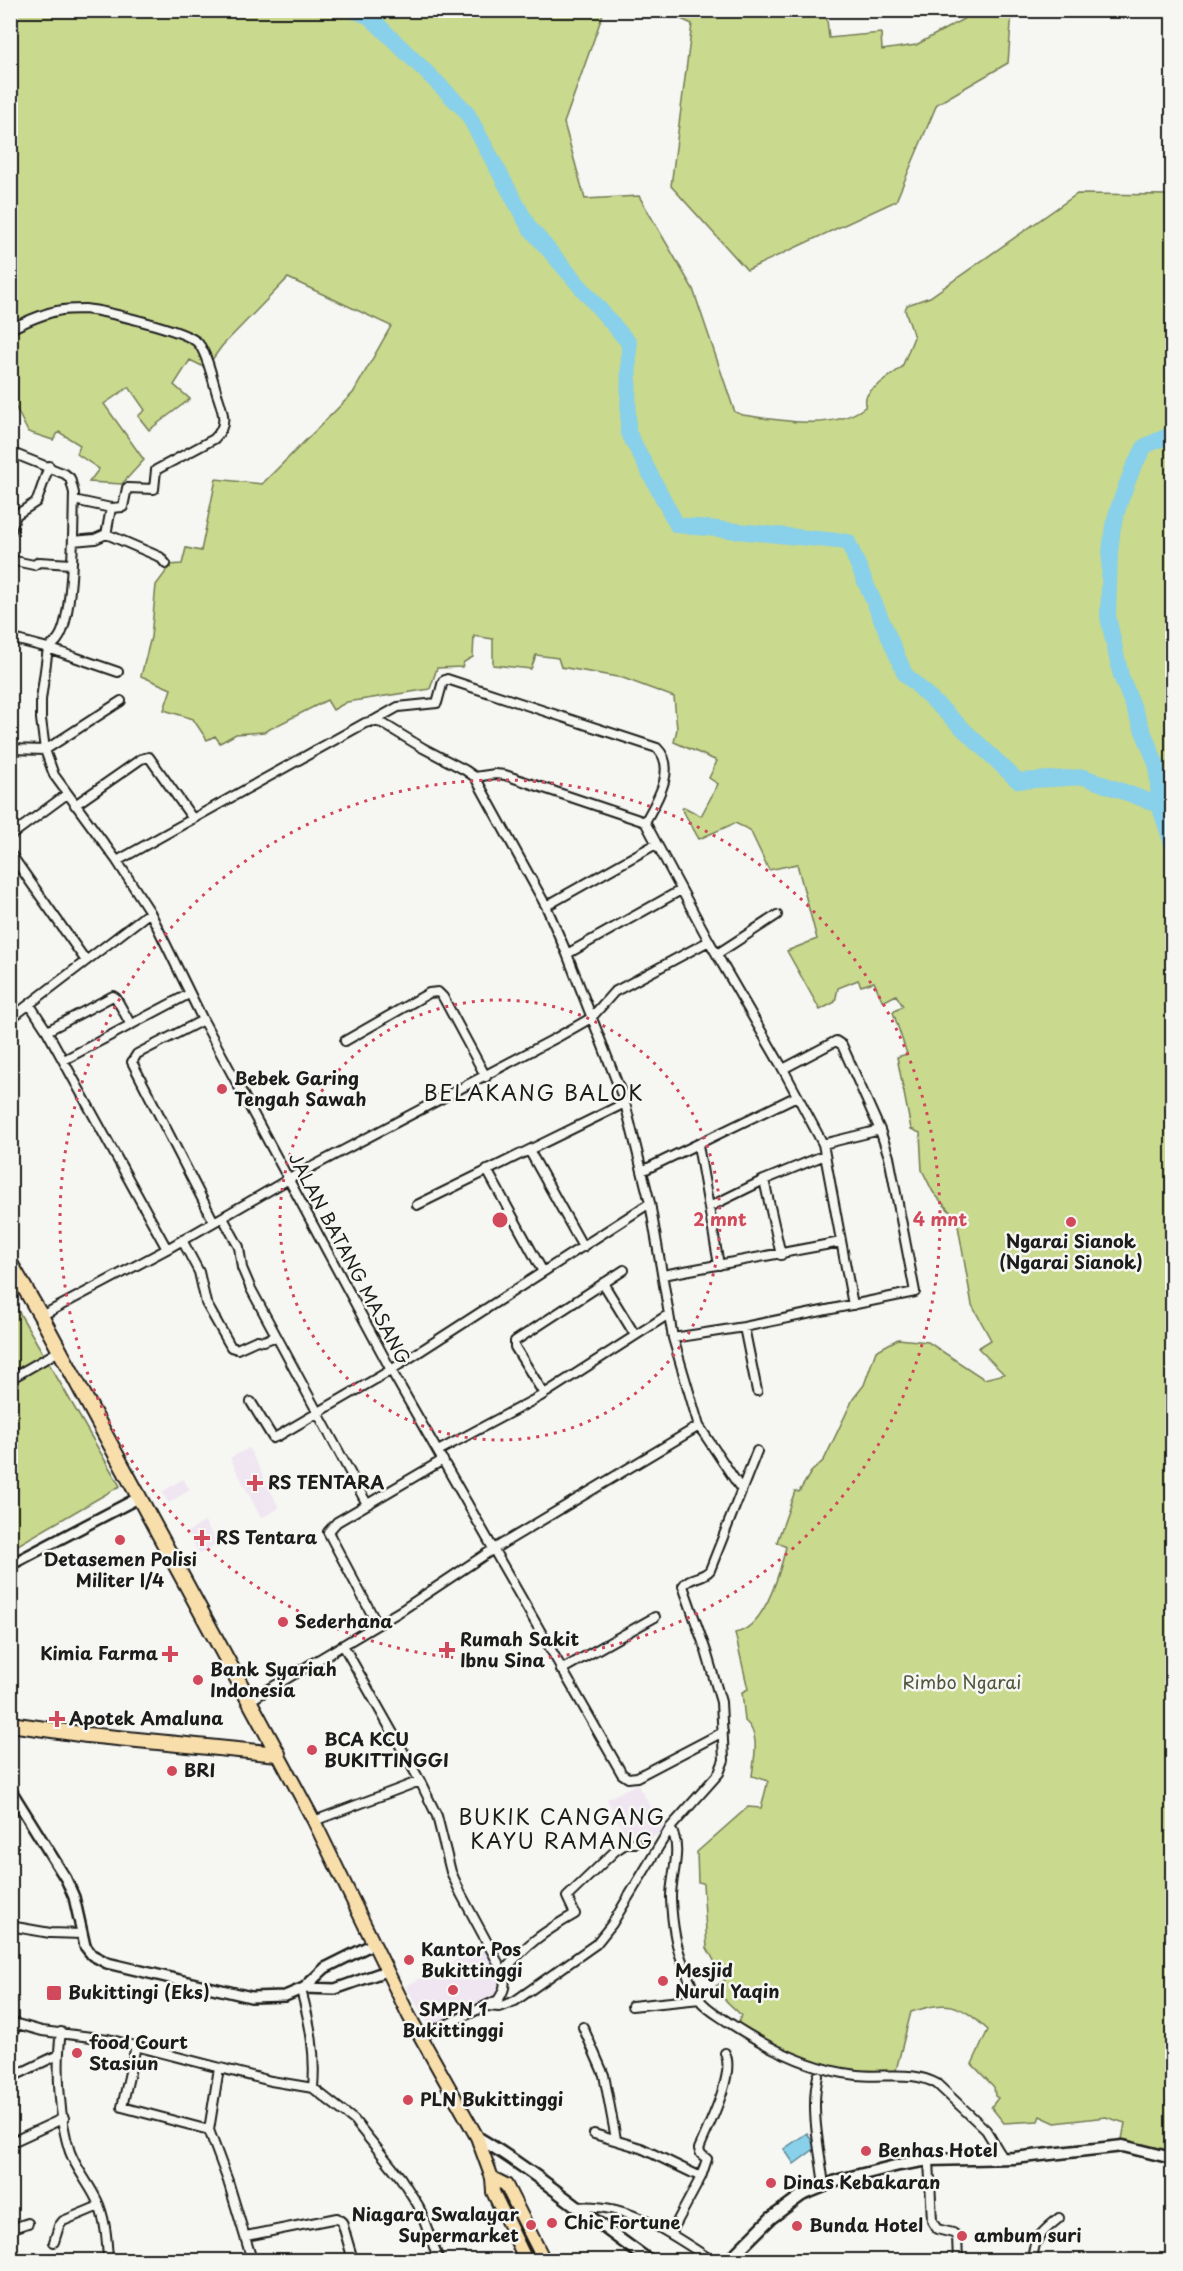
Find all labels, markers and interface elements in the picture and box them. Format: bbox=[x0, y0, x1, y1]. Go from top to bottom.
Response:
place label: Bebek Garing Tengah Sawah bbox=[234, 1064, 367, 1112]
district label: BELAKANG BALOK bbox=[424, 1076, 644, 1108]
marker: Bebek Garing Tengah Sawah bbox=[215, 1082, 229, 1096]
street label: JALAN BATANG MASANG bbox=[283, 1147, 418, 1369]
text: 2 mnt bbox=[693, 1205, 747, 1232]
text: 4 mnt bbox=[913, 1205, 967, 1232]
centre of rings bbox=[490, 1210, 510, 1230]
marker: Ngarai Sianok (Ngarai Sianok) bbox=[1064, 1215, 1078, 1229]
place label: Ngarai Sianok (Ngarai Sianok) bbox=[999, 1227, 1143, 1275]
place label: RS TENTARA bbox=[268, 1468, 384, 1495]
marker: RS TENTARA bbox=[246, 1474, 264, 1492]
place label: RS Tentara bbox=[216, 1523, 318, 1550]
marker: RS Tentara bbox=[193, 1529, 211, 1547]
marker: Detasemen Polisi Militer I/4 bbox=[113, 1533, 127, 1547]
place label: Detasemen Polisi Militer I/4 bbox=[43, 1545, 197, 1593]
place label: Sederhana bbox=[295, 1607, 393, 1634]
marker: Sederhana bbox=[276, 1615, 290, 1629]
place label: Rumah Sakit Ibnu Sina bbox=[460, 1625, 579, 1673]
place label: Kimia Farma bbox=[40, 1639, 158, 1666]
marker: Rumah Sakit Ibnu Sina bbox=[438, 1641, 456, 1659]
marker: Kimia Farma bbox=[163, 1647, 177, 1661]
place label: Bank Syariah Indonesia bbox=[210, 1655, 337, 1703]
park label: Rimbo Ngarai bbox=[903, 1668, 1022, 1695]
marker: Bank Syariah Indonesia bbox=[191, 1673, 205, 1687]
place label: Apotek Amaluna bbox=[69, 1704, 223, 1731]
marker: Apotek Amaluna bbox=[50, 1712, 64, 1726]
place label: BCA KCU BUKITTINGGI bbox=[324, 1725, 449, 1773]
marker: BCA KCU BUKITTINGGI bbox=[305, 1743, 319, 1757]
place label: BRI bbox=[184, 1756, 215, 1783]
marker: BRI bbox=[165, 1764, 179, 1778]
district label: BUKIK CANGANG KAYU RAMANG bbox=[458, 1800, 666, 1856]
place label: Kantor Pos Bukittinggi bbox=[421, 1935, 523, 1983]
marker: Kantor Pos Bukittinggi bbox=[402, 1953, 416, 1967]
place label: Mesjid Nurul Yaqin bbox=[675, 1956, 779, 2004]
marker: Mesjid Nurul Yaqin bbox=[656, 1974, 670, 1988]
place label: Bukittingi (Eks) bbox=[68, 1978, 210, 2005]
marker: SMPN 1 Bukittinggi bbox=[446, 1983, 460, 1997]
marker: Bukittingi (Eks) bbox=[45, 1984, 63, 2002]
place label: SMPN 1 Bukittinggi bbox=[402, 1995, 504, 2043]
place label: food Court Stasiun bbox=[89, 2028, 188, 2076]
marker: food Court Stasiun bbox=[70, 2046, 84, 2060]
place label: PLN Bukittinggi bbox=[420, 2085, 563, 2112]
marker: PLN Bukittinggi bbox=[401, 2093, 415, 2107]
place label: Benhas Hotel bbox=[878, 2136, 998, 2163]
marker: Benhas Hotel bbox=[859, 2144, 873, 2158]
place label: Dinas Kebakaran bbox=[783, 2168, 940, 2195]
marker: Dinas Kebakaran bbox=[764, 2176, 778, 2190]
place label: Niagara Swalayar Supermarket bbox=[352, 2200, 520, 2248]
place label: Chic Fortune bbox=[564, 2208, 680, 2235]
place label: Bunda Hotel bbox=[809, 2211, 923, 2238]
marker: Chic Fortune bbox=[545, 2216, 559, 2230]
marker: Niagara Swalayar Supermarket bbox=[524, 2218, 538, 2232]
marker: Bunda Hotel bbox=[790, 2219, 804, 2233]
place label: ambum suri bbox=[974, 2221, 1082, 2248]
marker: ambum suri bbox=[955, 2229, 969, 2243]

